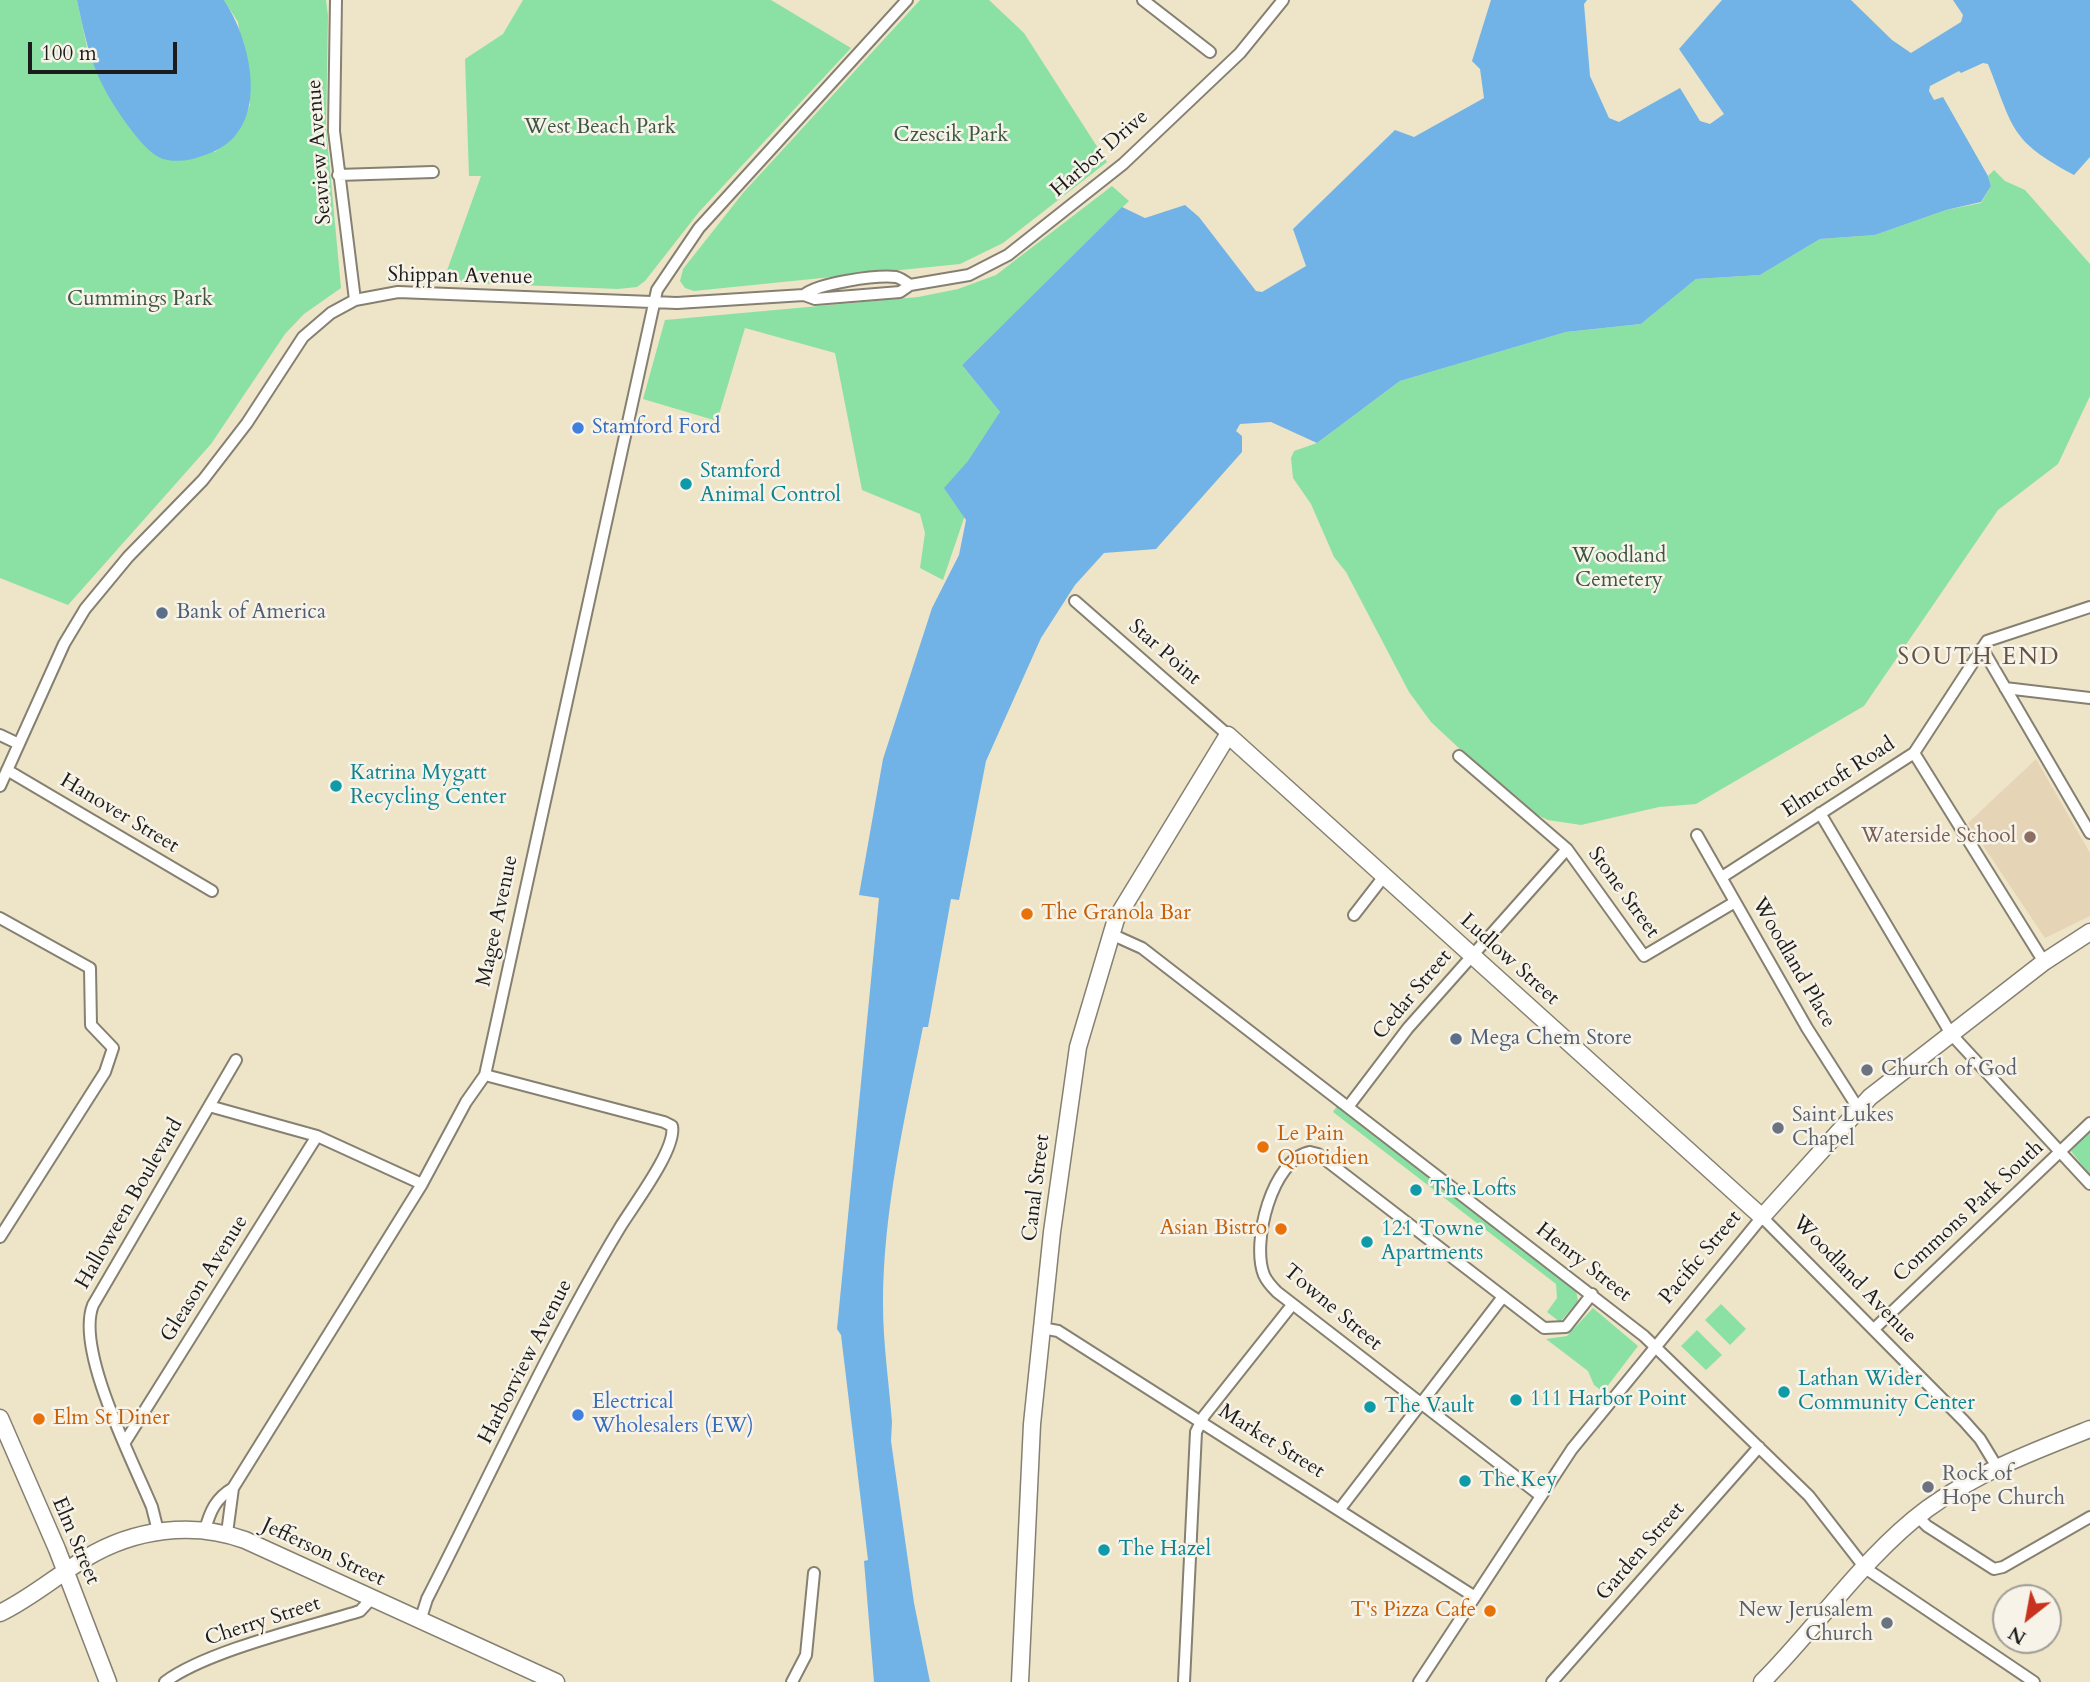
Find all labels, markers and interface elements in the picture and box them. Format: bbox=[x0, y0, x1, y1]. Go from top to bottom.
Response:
scale bar bbox=[32, 28, 180, 72]
text: 100 m bbox=[41, 39, 97, 68]
street label: Seaview Avenue bbox=[302, 78, 338, 226]
street label: Harbor Drive bbox=[1046, 105, 1154, 203]
park label: West Beach Park bbox=[524, 115, 676, 141]
park label: Czescik Park bbox=[894, 123, 1008, 149]
street label: Shippan Avenue bbox=[387, 263, 533, 291]
park label: Cummings Park bbox=[67, 287, 213, 313]
place label: Stamford Ford bbox=[592, 415, 720, 441]
marker: Stamford Ford bbox=[570, 420, 586, 436]
place label: Stamford Animal Control bbox=[700, 459, 841, 509]
marker: Stamford Animal Control bbox=[678, 476, 694, 492]
park label: Woodland Cemetery bbox=[1572, 544, 1666, 594]
place label: Bank of America bbox=[176, 600, 326, 626]
marker: Bank of America bbox=[154, 605, 170, 621]
street label: Star Point bbox=[1123, 615, 1205, 691]
district label: SOUTH END bbox=[1899, 645, 2059, 673]
street label: Elmcroft Road bbox=[1778, 732, 1900, 824]
place label: Katrina Mygatt Recycling Center bbox=[350, 761, 506, 811]
street label: Hanover Street bbox=[55, 769, 183, 859]
marker: Katrina Mygatt Recycling Center bbox=[328, 778, 344, 794]
place label: Waterside School bbox=[1861, 824, 2016, 850]
marker: Waterside School bbox=[2022, 829, 2038, 845]
street label: Stone Street bbox=[1582, 843, 1664, 943]
street label: Magee Avenue bbox=[472, 853, 524, 989]
street label: Woodland Place bbox=[1746, 893, 1840, 1033]
place label: The Granola Bar bbox=[1041, 901, 1191, 927]
marker: The Granola Bar bbox=[1019, 906, 1035, 922]
street label: Ludlow Street bbox=[1454, 909, 1564, 1011]
street label: Cedar Street bbox=[1368, 945, 1458, 1045]
place label: Mega Chem Store bbox=[1470, 1026, 1632, 1052]
marker: Mega Chem Store bbox=[1448, 1031, 1464, 1047]
place label: Church of God bbox=[1881, 1057, 2017, 1083]
marker: Church of God bbox=[1859, 1062, 1875, 1078]
place label: Saint Lukes Chapel bbox=[1792, 1103, 1894, 1153]
street label: Halloween Boulevard bbox=[71, 1114, 189, 1294]
marker: Saint Lukes Chapel bbox=[1770, 1120, 1786, 1136]
place label: Le Pain Quotidien bbox=[1277, 1122, 1369, 1172]
street label: Canal Street bbox=[1018, 1133, 1056, 1243]
street label: Commons Park South bbox=[1889, 1136, 2049, 1288]
marker: Le Pain Quotidien bbox=[1255, 1139, 1271, 1155]
place label: The Lofts bbox=[1430, 1177, 1516, 1203]
marker: The Lofts bbox=[1408, 1182, 1424, 1198]
street label: Pacific Street bbox=[1655, 1206, 1747, 1310]
street label: Gleason Avenue bbox=[156, 1211, 254, 1347]
street label: Woodland Avenue bbox=[1786, 1211, 1922, 1349]
place label: Asian Bistro bbox=[1160, 1216, 1267, 1242]
place label: 121 Towne Apartments bbox=[1381, 1217, 1484, 1267]
street label: Henry Street bbox=[1530, 1218, 1636, 1308]
marker: Asian Bistro bbox=[1273, 1221, 1289, 1237]
marker: 121 Towne Apartments bbox=[1359, 1234, 1375, 1250]
street label: Towne Street bbox=[1277, 1259, 1387, 1357]
street label: Harborview Avenue bbox=[474, 1276, 578, 1448]
place label: Lathan Wider Community Center bbox=[1798, 1367, 1975, 1417]
marker: Lathan Wider Community Center bbox=[1776, 1384, 1792, 1400]
place label: 111 Harbor Point bbox=[1530, 1387, 1686, 1413]
place label: Electrical Wholesalers (EW) bbox=[592, 1390, 754, 1440]
marker: 111 Harbor Point bbox=[1508, 1392, 1524, 1408]
place label: The Vault bbox=[1384, 1394, 1474, 1420]
street label: Market Street bbox=[1213, 1399, 1329, 1485]
marker: The Vault bbox=[1362, 1399, 1378, 1415]
place label: Elm St Diner bbox=[53, 1406, 170, 1432]
marker: Electrical Wholesalers (EW) bbox=[570, 1407, 586, 1423]
marker: Elm St Diner bbox=[31, 1411, 47, 1427]
place label: Rock of Hope Church bbox=[1942, 1462, 2065, 1512]
place label: The Key bbox=[1479, 1468, 1557, 1494]
marker: The Key bbox=[1457, 1473, 1473, 1489]
marker: Rock of Hope Church bbox=[1920, 1479, 1936, 1495]
street label: Elm Street bbox=[45, 1494, 105, 1588]
street label: Garden Street bbox=[1591, 1498, 1691, 1606]
street label: Jefferson Street bbox=[257, 1513, 389, 1593]
place label: The Hazel bbox=[1118, 1537, 1211, 1563]
marker: The Hazel bbox=[1096, 1542, 1112, 1558]
north arrow bbox=[1992, 1584, 2062, 1654]
street label: Cherry Street bbox=[202, 1592, 324, 1652]
place label: T's Pizza Cafe bbox=[1350, 1598, 1476, 1624]
place label: New Jerusalem Church bbox=[1739, 1598, 1873, 1648]
marker: T's Pizza Cafe bbox=[1482, 1603, 1498, 1619]
marker: New Jerusalem Church bbox=[1879, 1615, 1895, 1631]
text: N bbox=[2003, 1620, 2031, 1651]

